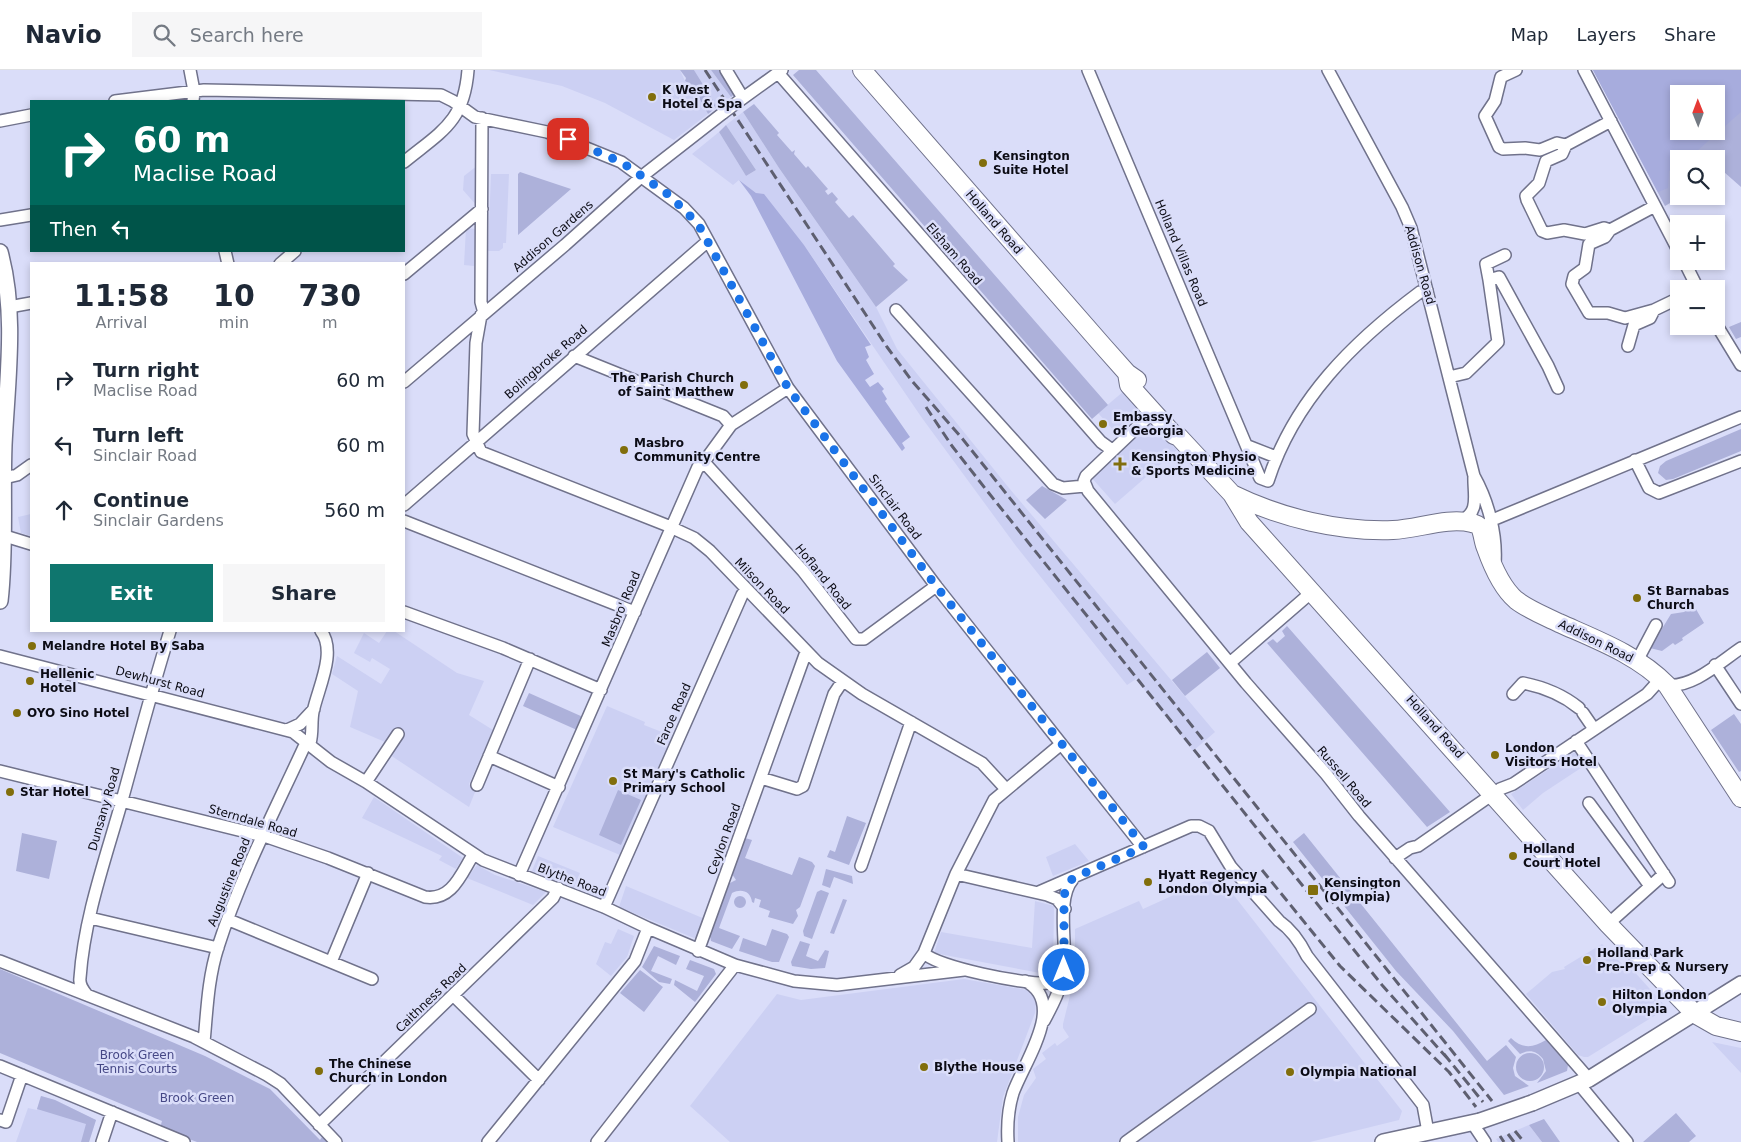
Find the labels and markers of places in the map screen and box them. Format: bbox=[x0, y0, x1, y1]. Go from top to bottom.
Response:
place label: K West Hotel & Spa bbox=[662, 83, 742, 111]
marker: K West Hotel & Spa bbox=[646, 91, 658, 103]
pin bbox=[547, 118, 589, 160]
place label: Kensington Suite Hotel bbox=[993, 149, 1070, 177]
marker: Kensington Suite Hotel bbox=[977, 157, 989, 169]
place label: The Parish Church of Saint Matthew bbox=[611, 371, 734, 399]
marker: The Parish Church of Saint Matthew bbox=[738, 379, 750, 391]
place label: Embassy of Georgia bbox=[1113, 410, 1184, 438]
marker: Embassy of Georgia bbox=[1097, 418, 1109, 430]
place label: Masbro Community Centre bbox=[634, 436, 760, 464]
marker: Masbro Community Centre bbox=[618, 444, 630, 456]
place label: Kensington Physio & Sports Medicine bbox=[1131, 450, 1257, 478]
marker: Kensington Physio & Sports Medicine bbox=[1113, 457, 1127, 471]
place label: St Barnabas Church bbox=[1647, 584, 1729, 612]
marker: St Barnabas Church bbox=[1631, 592, 1643, 604]
place label: Melandre Hotel By Saba bbox=[42, 639, 205, 653]
marker: Melandre Hotel By Saba bbox=[26, 640, 38, 652]
place label: Hellenic Hotel bbox=[40, 667, 94, 695]
marker: Hellenic Hotel bbox=[24, 675, 36, 687]
place label: OYO Sino Hotel bbox=[27, 706, 129, 720]
marker: OYO Sino Hotel bbox=[11, 707, 23, 719]
place label: London Visitors Hotel bbox=[1505, 741, 1597, 769]
marker: London Visitors Hotel bbox=[1489, 749, 1501, 761]
place label: St Mary's Catholic Primary School bbox=[623, 767, 745, 795]
marker: St Mary's Catholic Primary School bbox=[607, 775, 619, 787]
place label: Star Hotel bbox=[20, 785, 89, 799]
marker: Star Hotel bbox=[4, 786, 16, 798]
place label: Holland Court Hotel bbox=[1523, 842, 1601, 870]
marker: Holland Court Hotel bbox=[1507, 850, 1519, 862]
place label: Hyatt Regency London Olympia bbox=[1158, 868, 1267, 896]
marker: Hyatt Regency London Olympia bbox=[1142, 876, 1154, 888]
place label: Kensington (Olympia) bbox=[1324, 876, 1401, 904]
marker: Kensington (Olympia) bbox=[1306, 883, 1320, 897]
place label: Holland Park Pre-Prep & Nursery bbox=[1597, 946, 1729, 974]
marker: Holland Park Pre-Prep & Nursery bbox=[1581, 954, 1593, 966]
place label: Hilton London Olympia bbox=[1612, 988, 1707, 1016]
marker: Hilton London Olympia bbox=[1596, 996, 1608, 1008]
place label: The Chinese Church in London bbox=[329, 1057, 447, 1085]
place label: Blythe House bbox=[934, 1060, 1024, 1074]
marker: Blythe House bbox=[918, 1061, 930, 1073]
marker: The Chinese Church in London bbox=[313, 1065, 325, 1077]
place label: Olympia National bbox=[1300, 1065, 1417, 1079]
marker: Olympia National bbox=[1284, 1066, 1296, 1078]

